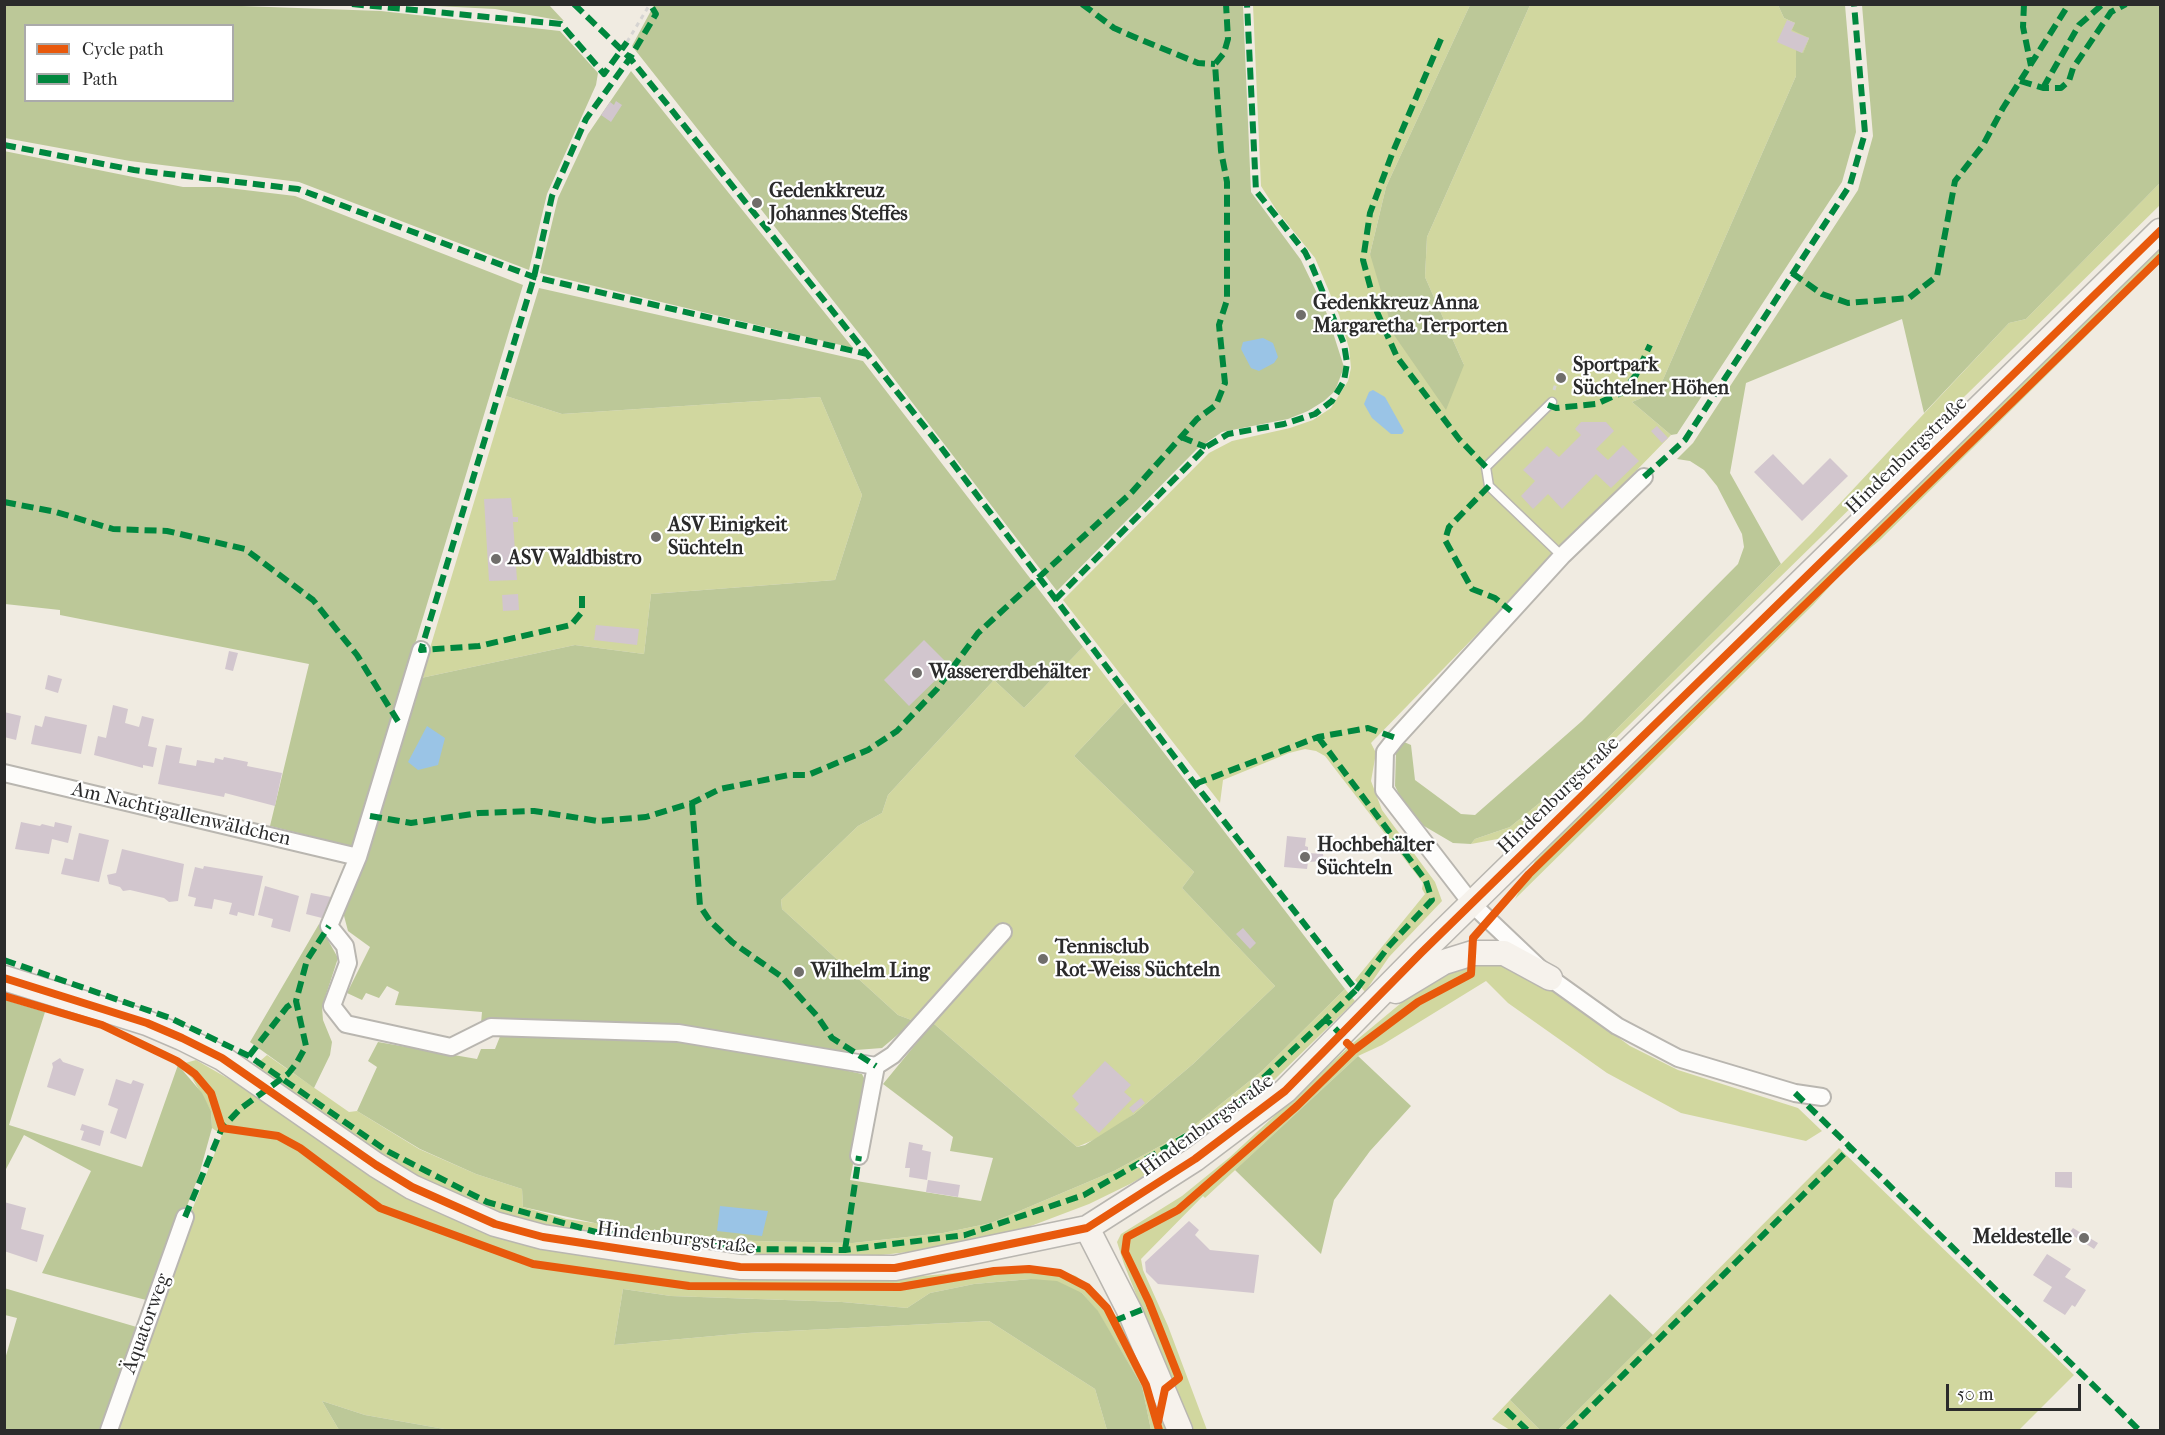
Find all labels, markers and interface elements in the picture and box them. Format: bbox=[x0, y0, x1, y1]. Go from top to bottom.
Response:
legend bbox=[24, 24, 234, 102]
text: Cycle path bbox=[82, 39, 163, 60]
text: Path bbox=[82, 69, 118, 90]
place label: Gedenkkreuz Johannes Steffes bbox=[769, 180, 908, 227]
marker: Gedenkkreuz Johannes Steffes bbox=[750, 196, 764, 210]
place label: Gedenkkreuz Anna Margaretha Terporten bbox=[1313, 292, 1508, 339]
marker: Gedenkkreuz Anna Margaretha Terporten bbox=[1294, 308, 1308, 322]
place label: Sportpark Süchtelner Höhen bbox=[1573, 354, 1729, 401]
marker: Sportpark Süchtelner Höhen bbox=[1554, 371, 1568, 385]
street label: Hindenburgstraße bbox=[1841, 392, 1973, 520]
place label: ASV Einigkeit Süchteln bbox=[668, 514, 788, 561]
marker: ASV Einigkeit Süchteln bbox=[649, 530, 663, 544]
place label: ASV Waldbistro bbox=[508, 547, 642, 571]
marker: ASV Waldbistro bbox=[489, 552, 503, 566]
place label: Wassererdbehälter bbox=[929, 661, 1090, 685]
marker: Wassererdbehälter bbox=[910, 666, 924, 680]
street label: Hindenburgstraße bbox=[1493, 732, 1625, 860]
street label: Am Nachtigallenwäldchen bbox=[69, 778, 293, 852]
place label: Hochbehälter Süchteln bbox=[1317, 834, 1434, 881]
marker: Hochbehälter Süchteln bbox=[1298, 850, 1312, 864]
place label: Tennisclub Rot-Weiss Süchteln bbox=[1055, 936, 1220, 983]
marker: Tennisclub Rot-Weiss Süchteln bbox=[1036, 952, 1050, 966]
place label: Wilhelm Ling bbox=[811, 960, 930, 984]
marker: Wilhelm Ling bbox=[792, 965, 806, 979]
street label: Hindenburgstraße bbox=[1135, 1069, 1279, 1183]
street label: Hindenburgstraße bbox=[595, 1217, 757, 1261]
place label: Meldestelle bbox=[1973, 1226, 2072, 1250]
marker: Meldestelle bbox=[2077, 1231, 2091, 1245]
street label: Äquatorweg bbox=[118, 1271, 176, 1377]
scale bar bbox=[1949, 1372, 2084, 1410]
text: 50 m bbox=[1957, 1384, 1993, 1405]

